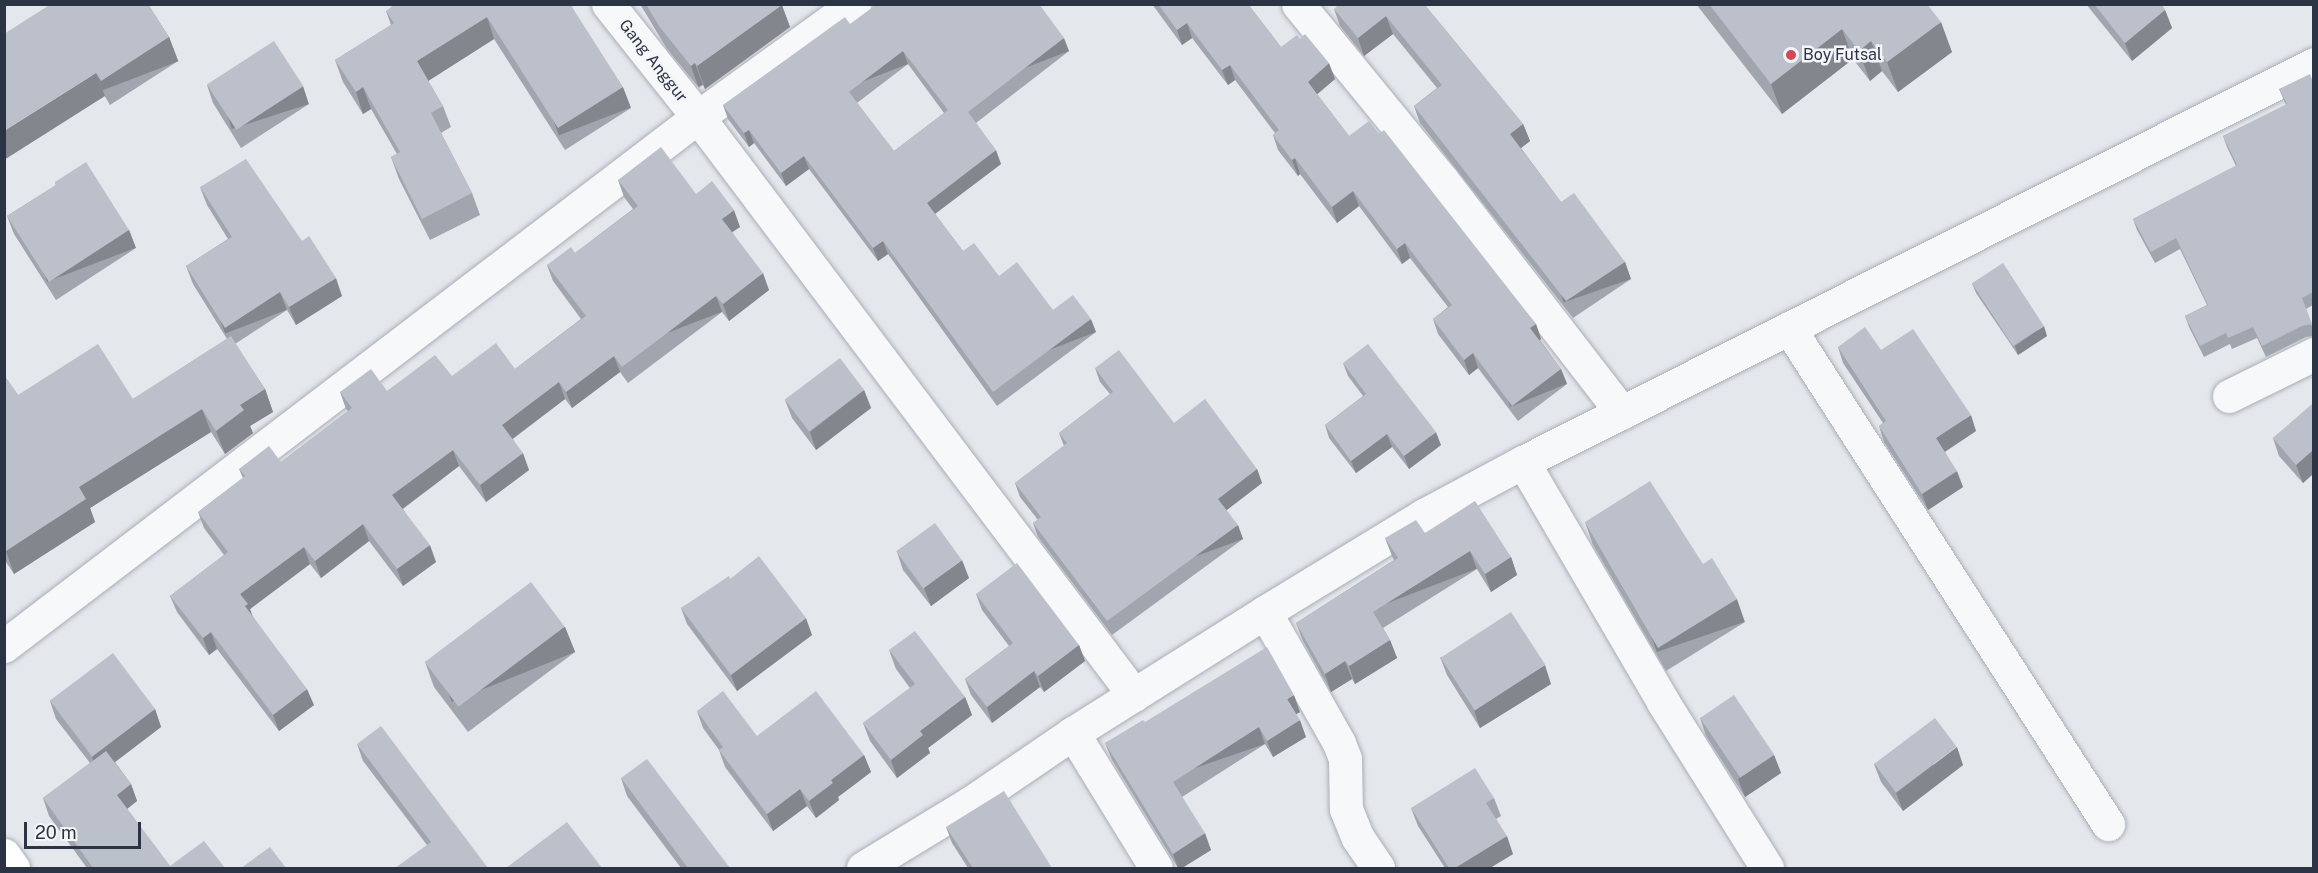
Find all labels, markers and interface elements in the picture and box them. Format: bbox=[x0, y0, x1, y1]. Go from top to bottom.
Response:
street label: Gang Anggur bbox=[615, 16, 691, 106]
place label: Boy Futsal bbox=[1803, 45, 1882, 65]
marker: Boy Futsal bbox=[1784, 48, 1798, 62]
scale bar bbox=[27, 810, 144, 848]
text: 20 m bbox=[35, 822, 77, 843]

